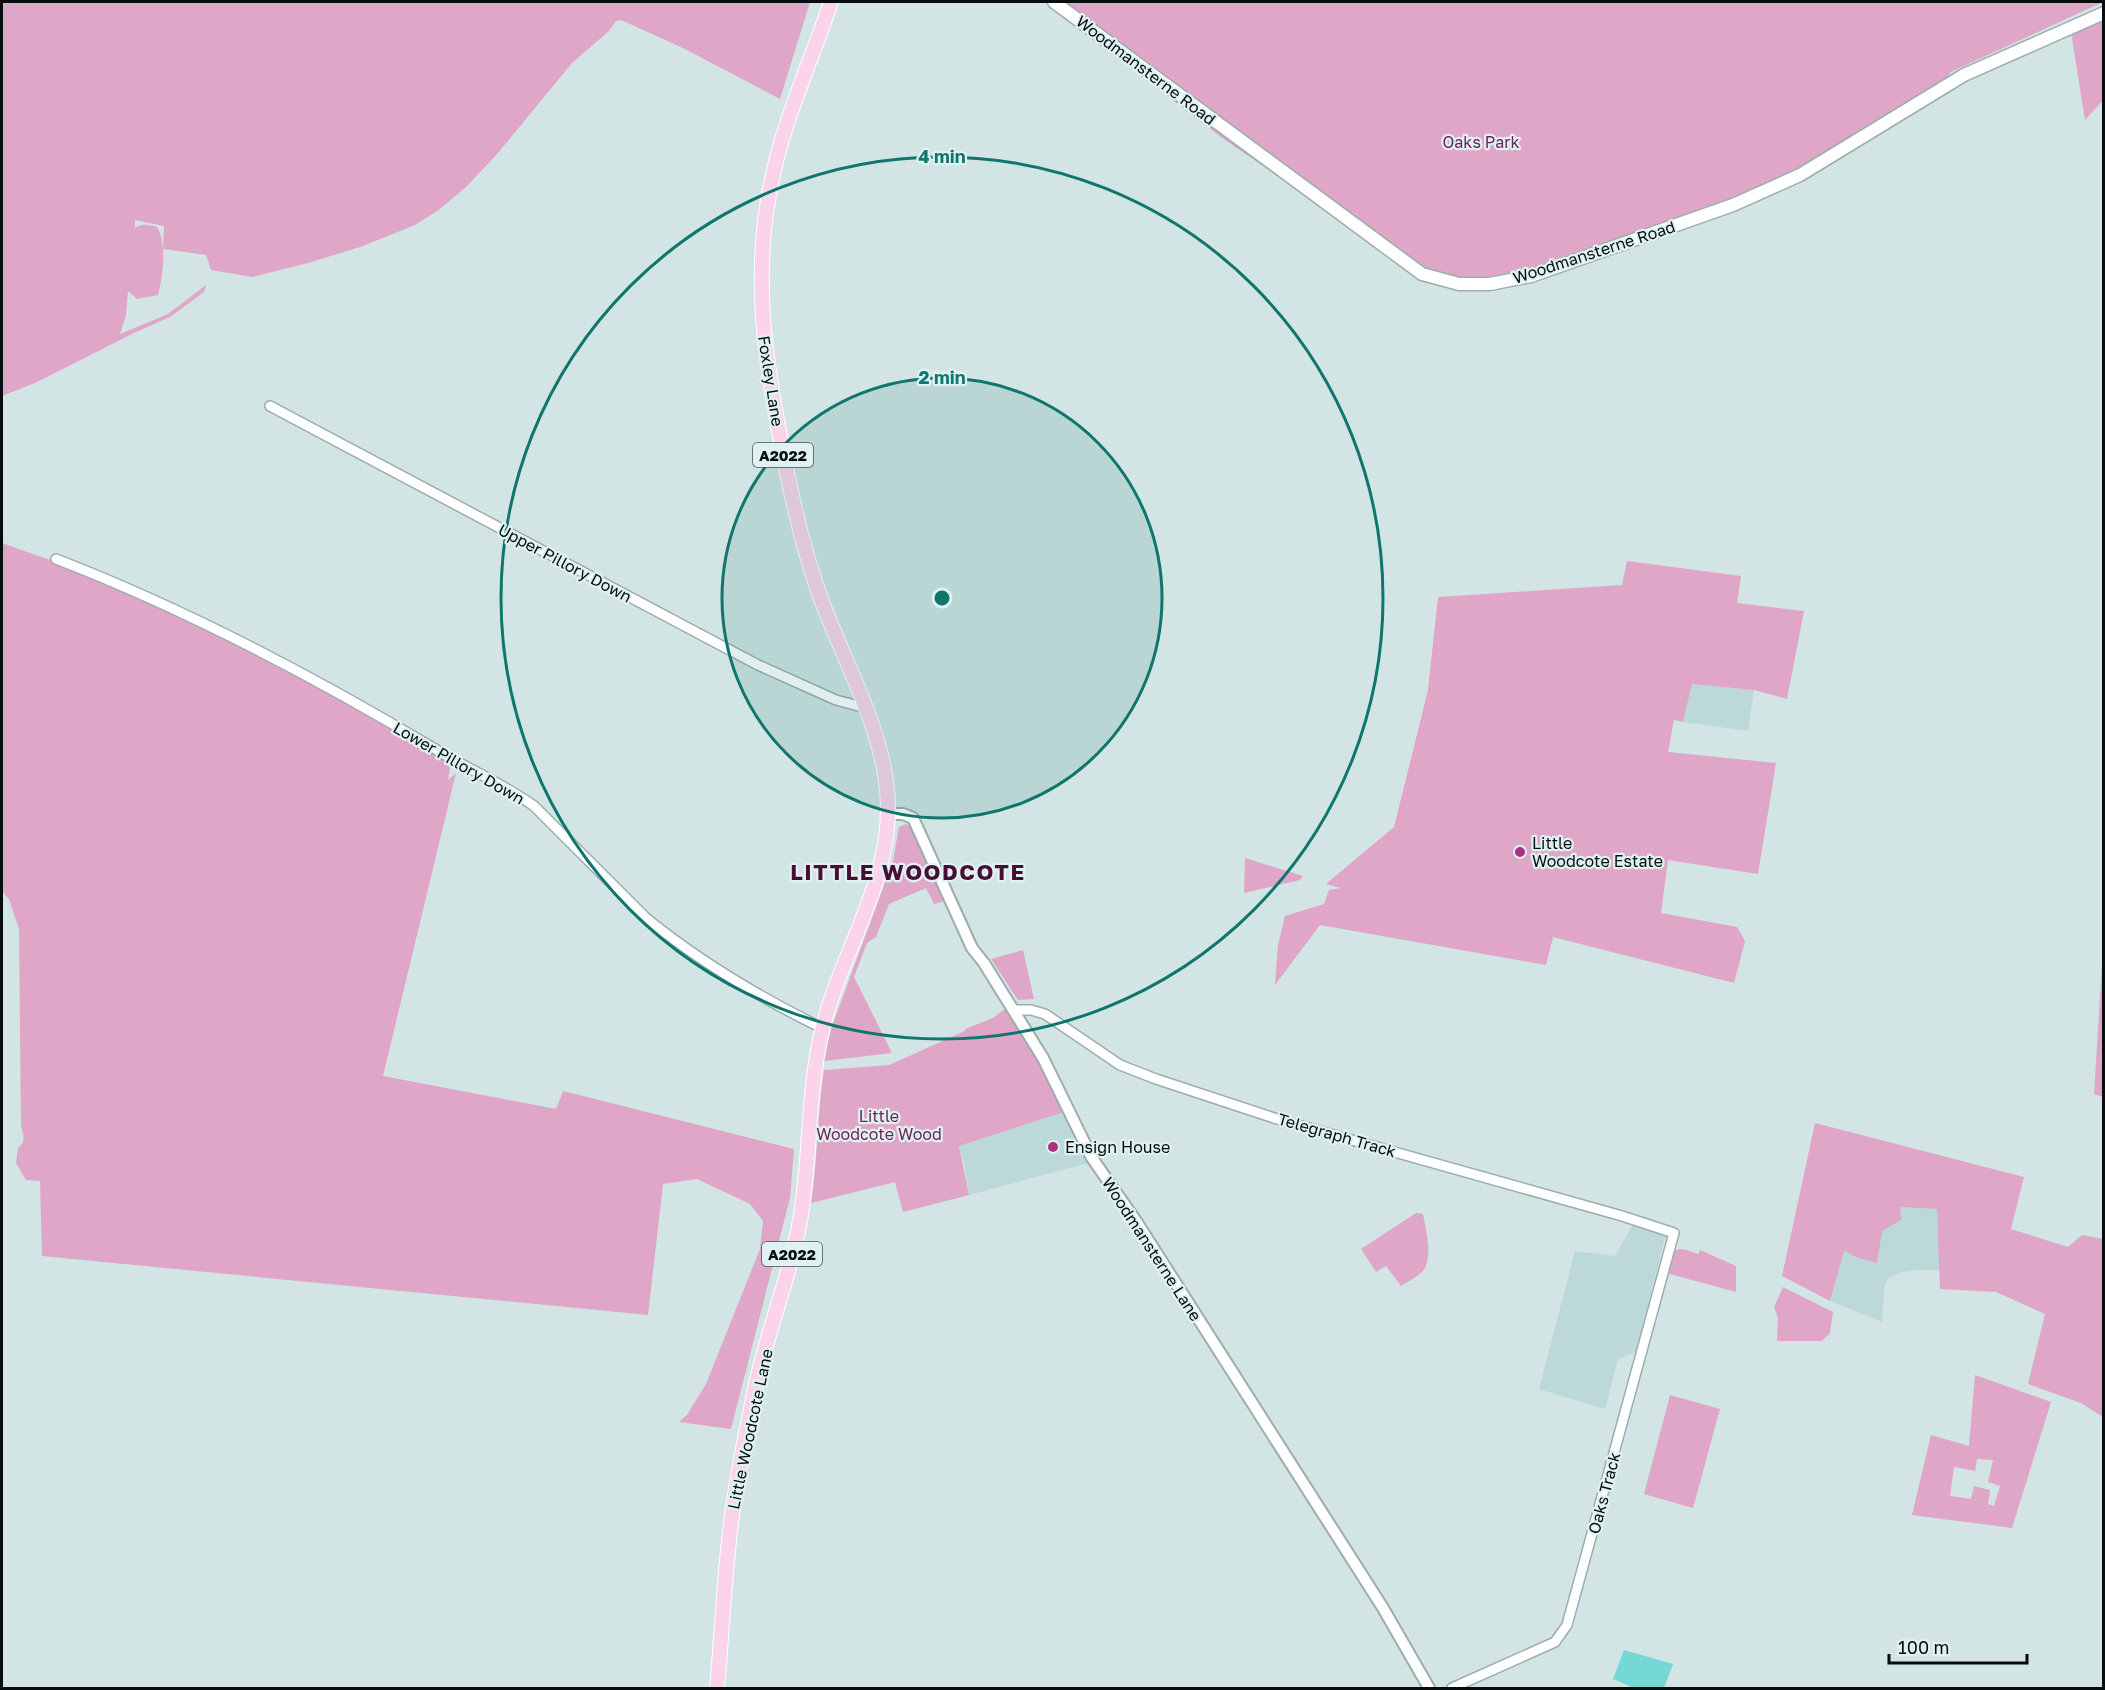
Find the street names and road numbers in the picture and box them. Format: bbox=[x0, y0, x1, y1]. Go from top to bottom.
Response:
street label: Woodmansterne Road bbox=[1072, 11, 1220, 129]
street label: Woodmansterne Road bbox=[1510, 216, 1678, 288]
street label: Foxley Lane bbox=[754, 334, 788, 428]
road number: A2022 bbox=[753, 443, 813, 467]
street label: Upper Pillory Down bbox=[495, 519, 635, 607]
street label: Lower Pillory Down bbox=[390, 717, 528, 809]
street label: Telegraph Track bbox=[1276, 1109, 1398, 1161]
street label: Woodmansterne Lane bbox=[1098, 1173, 1206, 1325]
road number: A2022 bbox=[762, 1242, 822, 1266]
street label: Little Woodcote Lane bbox=[723, 1347, 777, 1511]
street label: Oaks Track bbox=[1584, 1450, 1624, 1536]

